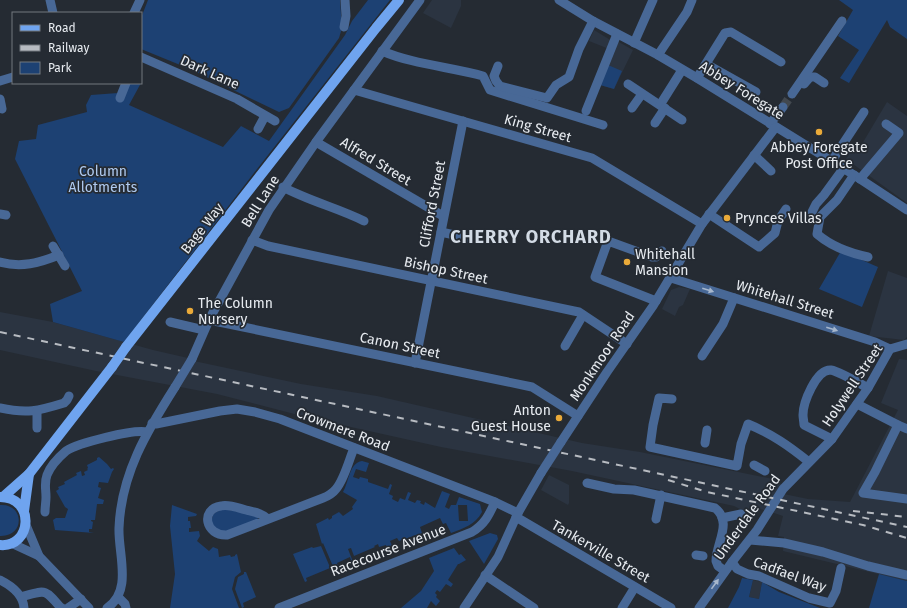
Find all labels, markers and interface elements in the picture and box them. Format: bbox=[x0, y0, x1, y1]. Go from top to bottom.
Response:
legend bbox=[12, 12, 142, 84]
text: Road bbox=[48, 21, 76, 35]
text: Railway bbox=[48, 41, 89, 55]
street label: Dark Lane bbox=[178, 52, 242, 93]
street label: Abbey Foregate bbox=[696, 57, 787, 123]
text: Park bbox=[48, 61, 72, 75]
street label: King Street bbox=[502, 111, 574, 146]
marker: Abbey Foregate Post Office bbox=[814, 127, 824, 137]
street label: Alfred Street bbox=[337, 134, 415, 190]
place label: Abbey Foregate Post Office bbox=[770, 139, 868, 172]
street label: Clifford Street bbox=[416, 158, 449, 249]
park label: Column Allotments bbox=[69, 163, 138, 196]
street label: Bell Lane bbox=[238, 172, 283, 231]
street label: Bage Way bbox=[177, 199, 228, 257]
place label: Prynces Villas bbox=[735, 210, 822, 227]
marker: Prynces Villas bbox=[722, 213, 732, 223]
district label: CHERRY ORCHARD bbox=[450, 226, 612, 248]
place label: Whitehall Mansion bbox=[635, 246, 695, 279]
street label: Bishop Street bbox=[402, 253, 490, 288]
marker: Whitehall Mansion bbox=[622, 257, 632, 267]
street label: Whitehall Street bbox=[734, 276, 837, 323]
one-way arrow bbox=[702, 287, 714, 293]
place label: The Column Nursery bbox=[198, 295, 273, 328]
marker: The Column Nursery bbox=[185, 306, 195, 316]
street label: Monkmoor Road bbox=[566, 308, 639, 404]
one-way arrow bbox=[827, 326, 839, 332]
street label: Canon Street bbox=[358, 329, 442, 362]
street label: Holywell Street bbox=[818, 340, 887, 430]
place label: Anton Guest House bbox=[471, 402, 551, 435]
street label: Crowmere Road bbox=[294, 404, 392, 455]
marker: Anton Guest House bbox=[554, 413, 564, 423]
street label: Underdale Road bbox=[711, 471, 784, 564]
street label: Tankerville Street bbox=[549, 516, 654, 587]
street label: Racecourse Avenue bbox=[328, 521, 448, 580]
street label: Cadfael Way bbox=[751, 553, 829, 596]
one-way arrow bbox=[711, 579, 719, 590]

